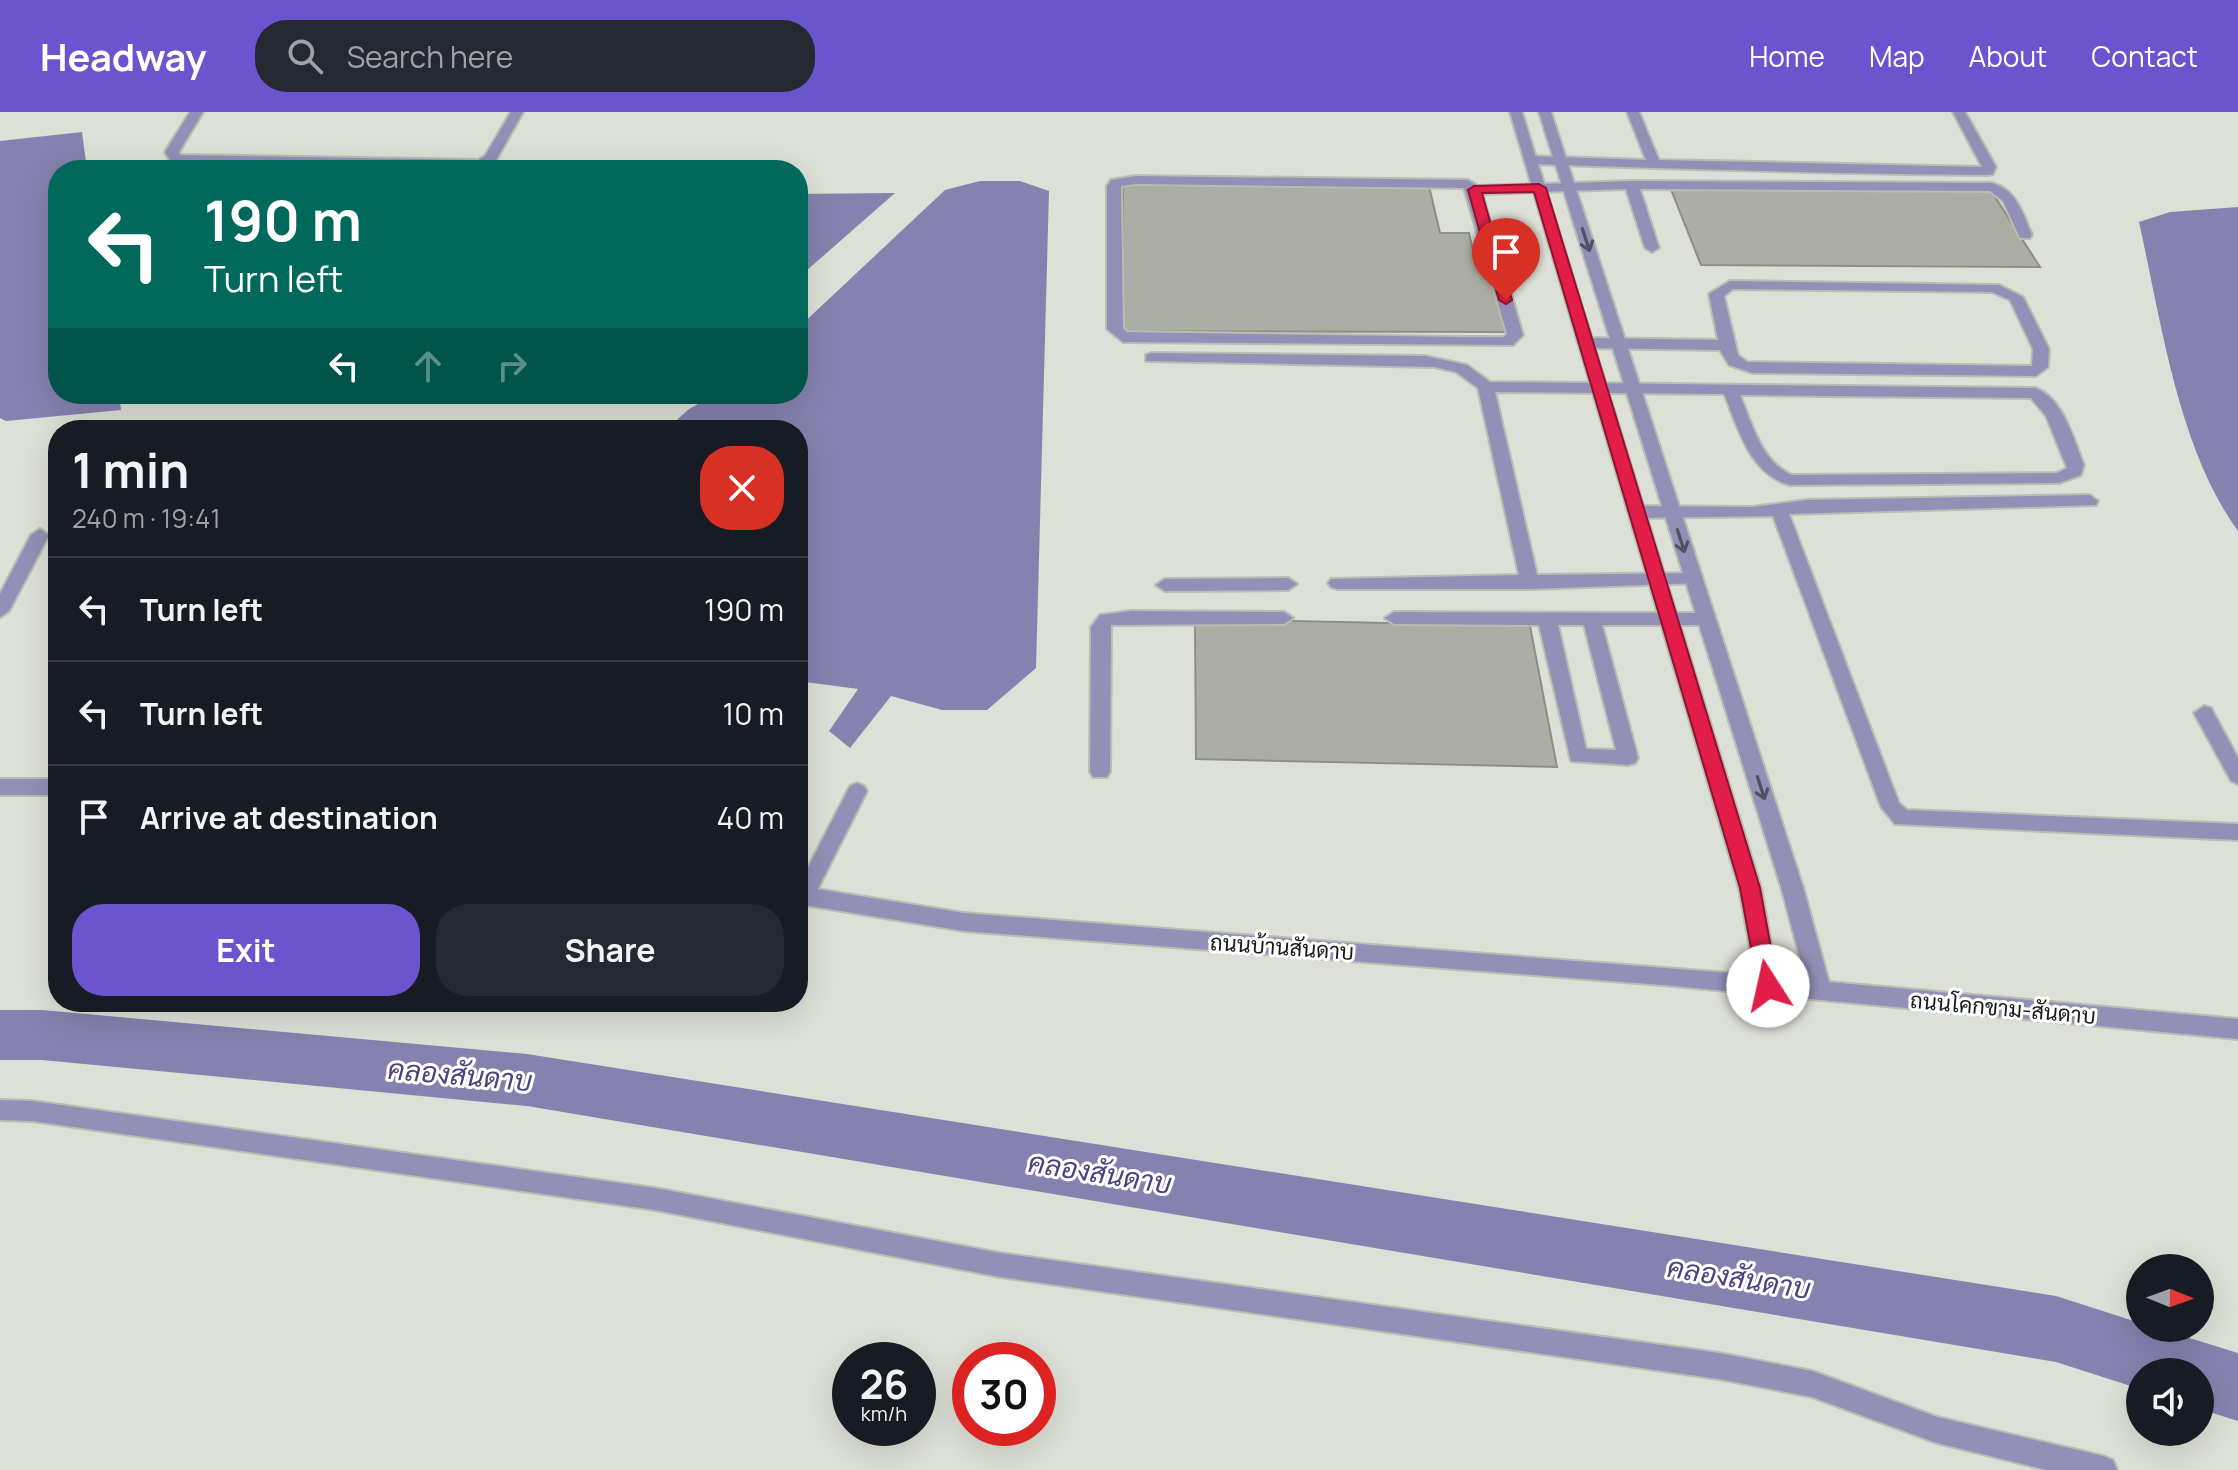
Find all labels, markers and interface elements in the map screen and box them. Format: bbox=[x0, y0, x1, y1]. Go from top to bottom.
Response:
search box bbox=[255, 20, 815, 92]
text: Headway bbox=[40, 30, 207, 82]
icon: search bbox=[283, 34, 327, 78]
text: Search here bbox=[347, 36, 513, 77]
text: Home bbox=[1749, 37, 1825, 75]
text: Map bbox=[1869, 37, 1925, 75]
text: About bbox=[1969, 37, 2047, 75]
text: Contact bbox=[2091, 37, 2198, 75]
text: 190 m bbox=[204, 181, 362, 258]
icon: left bbox=[72, 192, 176, 296]
pin bbox=[1472, 218, 1540, 300]
one-way arrow bbox=[1579, 227, 1594, 252]
icon: arrive bbox=[1484, 230, 1528, 274]
text: Turn left bbox=[204, 254, 343, 303]
icon: left bbox=[322, 344, 366, 388]
icon: ahead bbox=[406, 344, 450, 388]
icon: right bbox=[490, 344, 534, 388]
text: 1 min bbox=[72, 437, 189, 502]
button: close bbox=[700, 446, 784, 530]
text: 240 m · 19:41 bbox=[72, 500, 221, 536]
one-way arrow bbox=[1675, 528, 1690, 553]
icon: left bbox=[72, 587, 116, 631]
text: Turn left bbox=[140, 589, 263, 630]
text: 190 m bbox=[704, 589, 784, 630]
icon: left bbox=[72, 691, 116, 735]
text: Turn left bbox=[140, 693, 263, 734]
text: 10 m bbox=[723, 693, 784, 734]
one-way arrow bbox=[1754, 776, 1769, 801]
icon: arrive bbox=[72, 795, 116, 839]
text: Arrive at destination bbox=[140, 797, 438, 838]
text: 40 m bbox=[717, 797, 784, 838]
button: Exit bbox=[72, 904, 420, 996]
button: Share bbox=[436, 904, 784, 996]
street label: ถนนบ้านสันดาบ bbox=[1209, 927, 1355, 967]
position arrow bbox=[1726, 944, 1810, 1028]
street label: ถนนโคกขาม-สันดาบ bbox=[1909, 985, 2097, 1031]
water label: คลองสันดาบ bbox=[386, 1049, 534, 1099]
water label: คลองสันดาบ bbox=[1026, 1142, 1175, 1202]
water label: คลองสันดาบ bbox=[1665, 1247, 1814, 1307]
north arrow bbox=[2126, 1254, 2214, 1342]
map controls bbox=[2126, 1254, 2214, 1446]
speed limit sign: 30 bbox=[952, 1342, 1056, 1446]
text: 26 bbox=[860, 1356, 908, 1411]
button: sound bbox=[2126, 1358, 2214, 1446]
text: km/h bbox=[861, 1400, 907, 1427]

